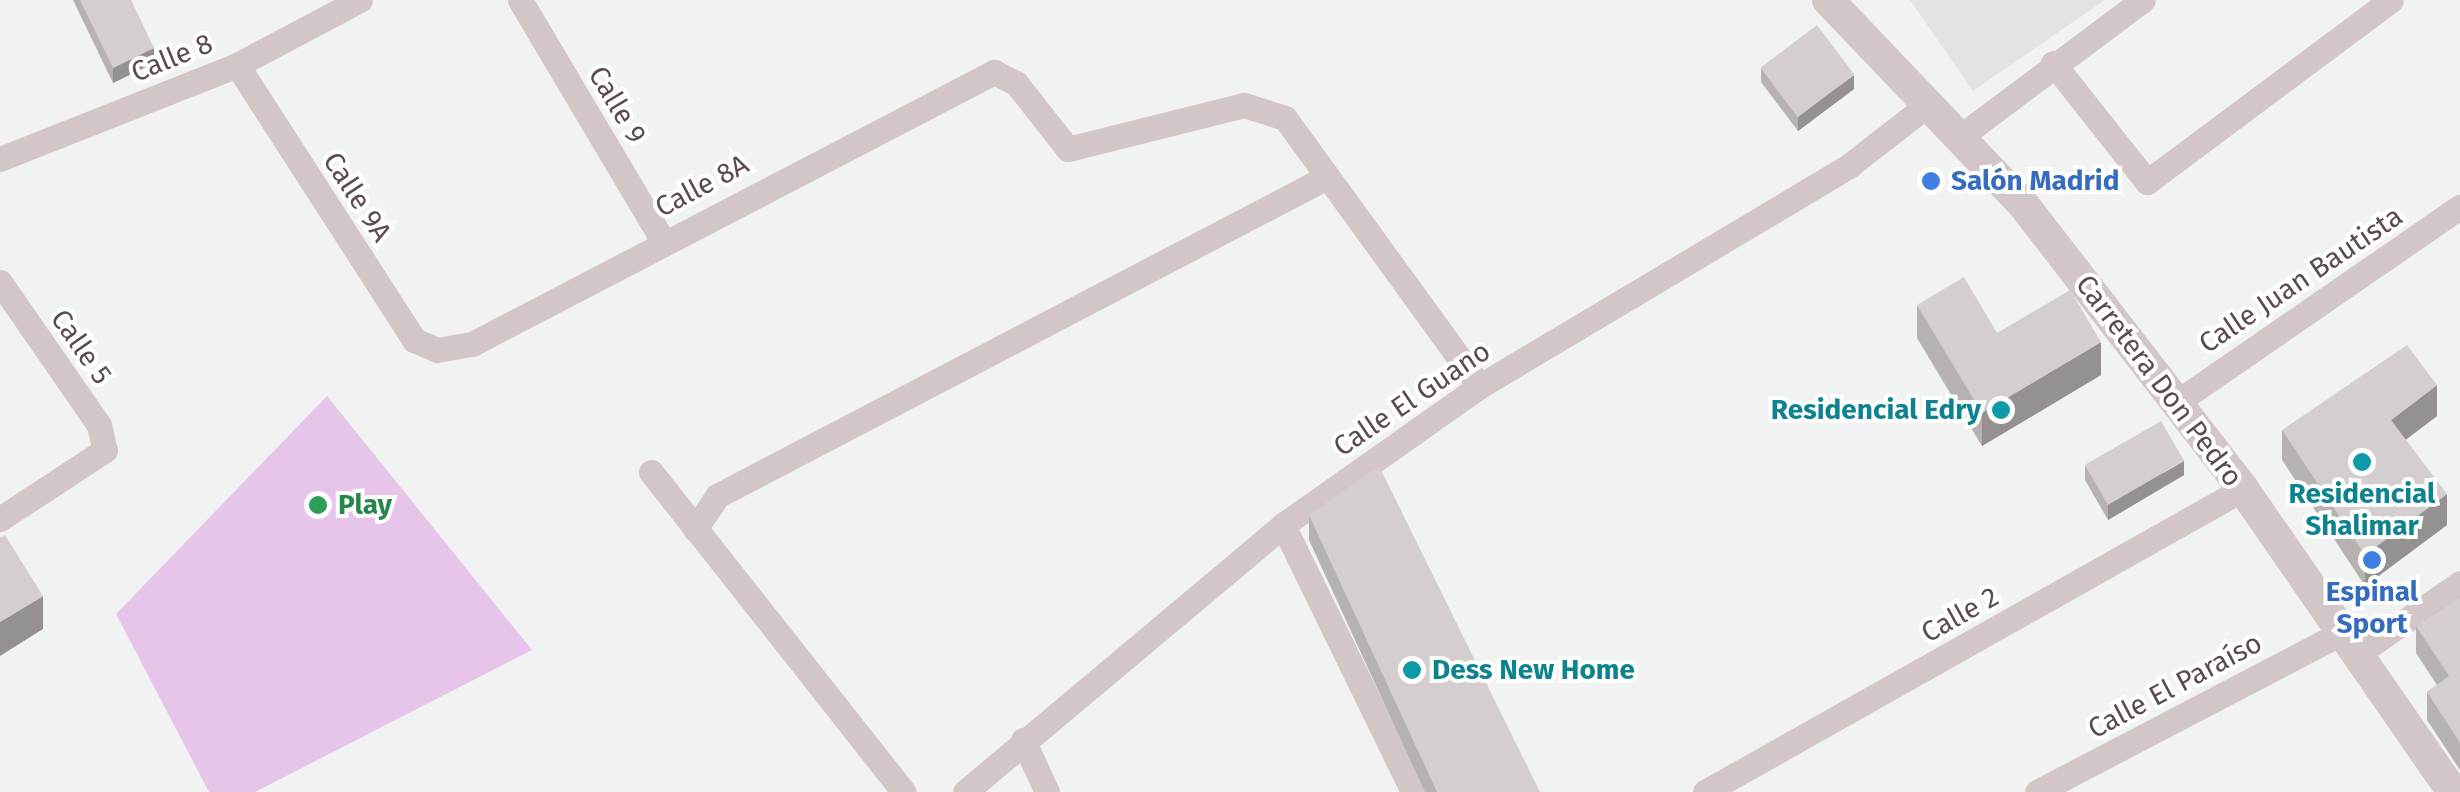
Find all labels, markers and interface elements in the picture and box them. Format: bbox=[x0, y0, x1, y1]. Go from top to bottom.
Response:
street label: Calle 8 bbox=[126, 27, 218, 89]
street label: Calle 9 bbox=[581, 60, 653, 150]
street label: Calle 9A bbox=[316, 146, 398, 248]
street label: Calle 8A bbox=[650, 148, 754, 224]
place label: Salón Madrid bbox=[1951, 164, 2119, 198]
marker: Salón Madrid bbox=[1920, 170, 1942, 192]
street label: Calle Juan Bautista bbox=[2193, 200, 2409, 360]
street label: Carretera Don Pedro bbox=[2069, 269, 2249, 493]
street label: Calle 5 bbox=[43, 303, 119, 391]
street label: Calle El Guano bbox=[1327, 334, 1497, 464]
place label: Residencial Edry bbox=[1771, 393, 1981, 427]
marker: Residencial Edry bbox=[1990, 399, 2012, 421]
marker: Residencial Shalimar bbox=[2351, 451, 2373, 473]
place label: Residencial Shalimar bbox=[2289, 477, 2435, 543]
place label: Play bbox=[338, 488, 392, 522]
marker: Play bbox=[307, 494, 329, 516]
marker: Espinal Sport bbox=[2361, 549, 2383, 571]
place label: Espinal Sport bbox=[2326, 575, 2418, 641]
street label: Calle 2 bbox=[1915, 580, 2005, 650]
street label: Calle El Paraíso bbox=[2082, 626, 2268, 746]
place label: Dess New Home bbox=[1432, 653, 1635, 687]
marker: Dess New Home bbox=[1401, 659, 1423, 681]

